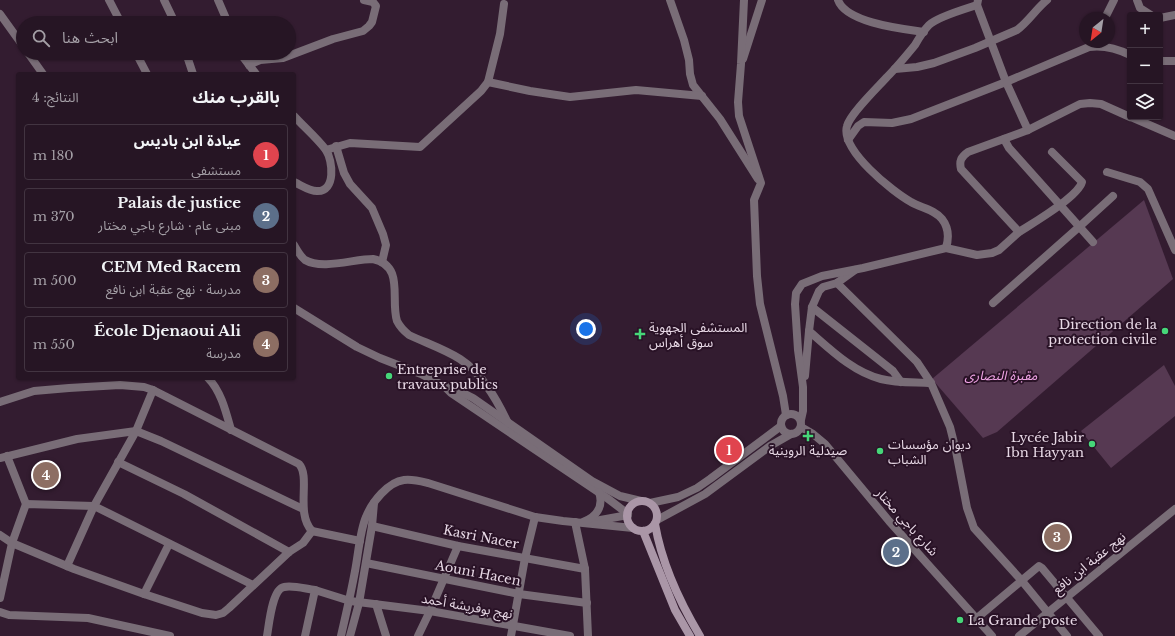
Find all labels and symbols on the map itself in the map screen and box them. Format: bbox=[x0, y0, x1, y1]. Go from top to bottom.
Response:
north arrow bbox=[1079, 12, 1115, 48]
place label: Direction de la protection civile bbox=[1048, 316, 1158, 348]
your location bbox=[576, 319, 596, 339]
place label: المستشفى الجهوية سوق أهراس bbox=[649, 319, 747, 351]
marker: Direction de la protection civile bbox=[1160, 326, 1170, 336]
marker: المستشفى الجهوية سوق أهراس bbox=[634, 328, 646, 340]
place label: Entreprise de travaux publics bbox=[397, 361, 498, 393]
park label: مقبرة النصارى bbox=[965, 367, 1038, 384]
marker: Entreprise de travaux publics bbox=[384, 371, 394, 381]
place label: Lycée Jabir Ibn Hayyan bbox=[1006, 429, 1085, 461]
marker: صيدلية الروينية bbox=[803, 431, 813, 441]
pin: 1 bbox=[716, 435, 742, 465]
place label: ديوان مؤسسات الشباب bbox=[888, 436, 971, 468]
marker: Lycée Jabir Ibn Hayyan bbox=[1087, 439, 1097, 449]
place label: صيدلية الروينية bbox=[769, 442, 848, 459]
marker: ديوان مؤسسات الشباب bbox=[875, 446, 885, 456]
pin: 4 bbox=[33, 460, 59, 490]
street label: شارع باجي مختار bbox=[870, 484, 942, 561]
street label: Kasri Nacer bbox=[442, 521, 521, 553]
pin: 3 bbox=[1044, 522, 1070, 552]
street label: نهج عقبة ابن نافع bbox=[1049, 528, 1130, 599]
pin: 2 bbox=[883, 537, 909, 567]
street label: Aouni Hacen bbox=[433, 556, 522, 590]
street label: نهج بوفريشة أحمد bbox=[420, 590, 514, 624]
place label: La Grande poste bbox=[968, 612, 1077, 629]
marker: La Grande poste bbox=[955, 615, 965, 625]

